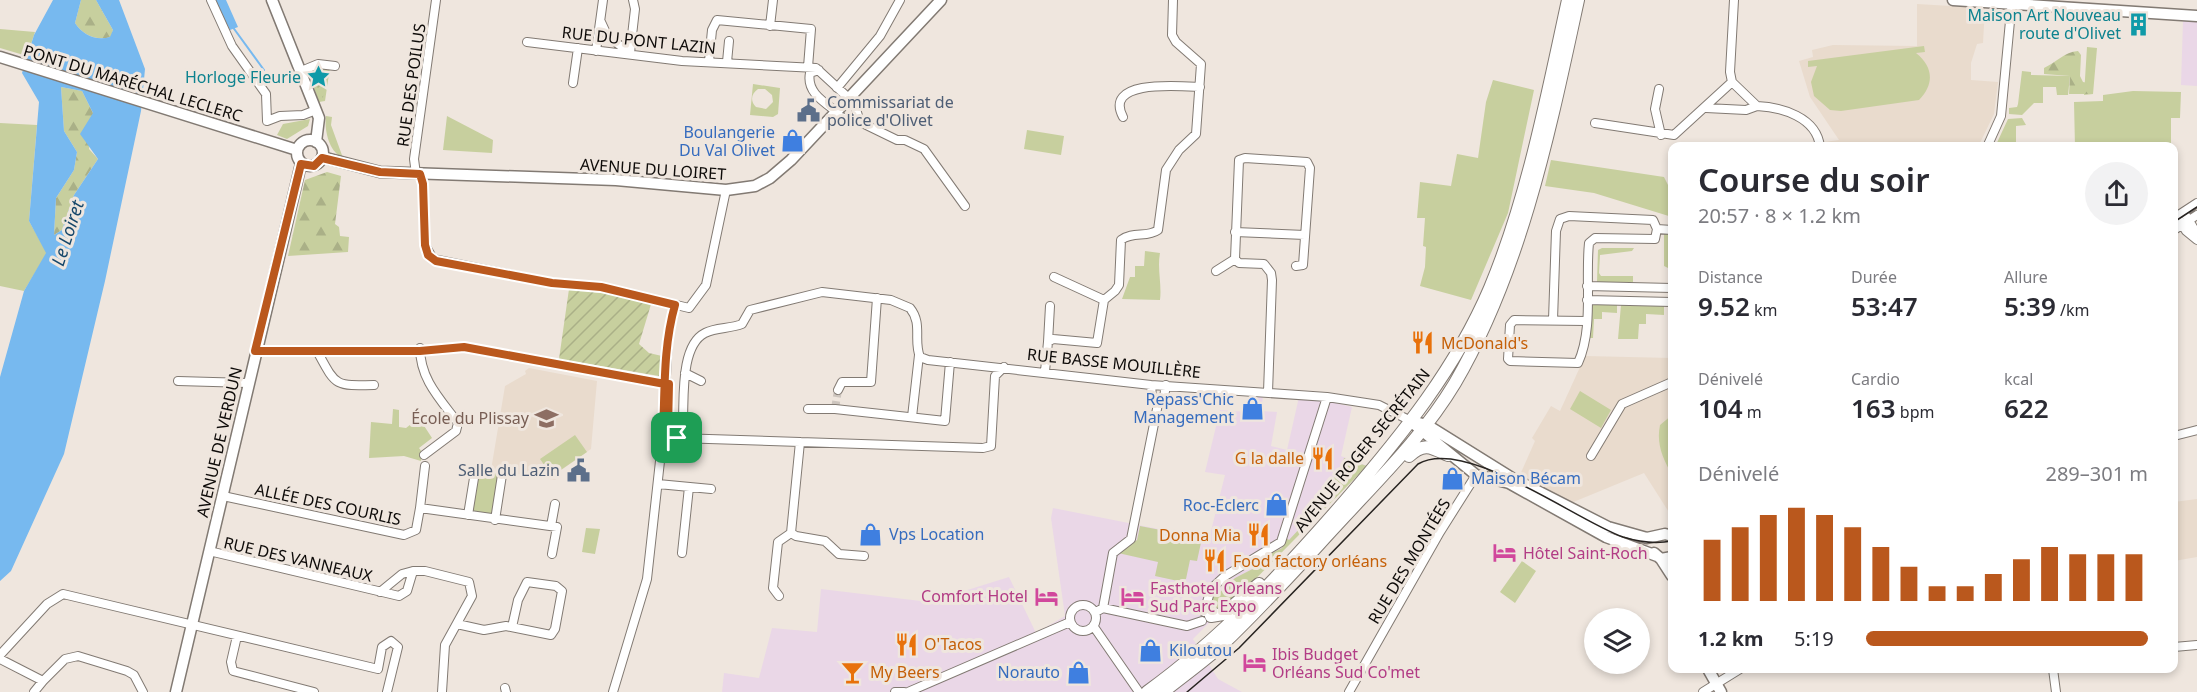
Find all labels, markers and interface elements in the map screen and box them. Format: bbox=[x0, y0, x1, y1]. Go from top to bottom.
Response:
place label: Maison Art Nouveau route d'Olivet bbox=[1967, 4, 2121, 44]
building icon: Maison Art Nouveau route d'Olivet bbox=[2126, 11, 2152, 37]
street label: RUE DU PONT LAZIN bbox=[561, 21, 717, 59]
street label: RUE DES POILUS bbox=[391, 22, 431, 148]
street label: PONT DU MARÉCHAL LECLERC bbox=[21, 39, 245, 127]
place icon: Horloge Fleurie bbox=[306, 64, 332, 90]
place label: Horloge Fleurie bbox=[185, 66, 301, 88]
place label: Commissariat de police d'Olivet bbox=[827, 91, 954, 131]
public building icon: Commissariat de police d'Olivet bbox=[796, 98, 822, 124]
place label: Boulangerie Du Val Olivet bbox=[679, 121, 775, 161]
shop icon: Boulangerie Du Val Olivet bbox=[780, 128, 806, 154]
street label: AVENUE DU LOIRET bbox=[579, 153, 727, 185]
text: Course du soir bbox=[1698, 157, 1930, 202]
button: share bbox=[2085, 162, 2148, 225]
water label: Le Loiret bbox=[45, 196, 89, 269]
text: 20:57 · 8 × 1.2 km bbox=[1698, 202, 1861, 229]
text: Distance bbox=[1698, 266, 1763, 288]
text: Durée bbox=[1851, 266, 1897, 288]
text: Allure bbox=[2004, 266, 2048, 288]
text: 9.52 bbox=[1698, 288, 1750, 324]
text: 53:47 bbox=[1851, 288, 1918, 324]
text: 5:39 bbox=[2004, 288, 2056, 324]
text: km bbox=[1750, 299, 1777, 321]
text: /km bbox=[2056, 299, 2089, 321]
restaurant icon: McDonald's bbox=[1410, 330, 1436, 356]
place label: McDonald's bbox=[1441, 332, 1528, 354]
street label: RUE BASSE MOUILLÈRE bbox=[1026, 343, 1202, 383]
street label: AVENUE ROGER SECRÉTAIN bbox=[1289, 364, 1435, 536]
street label: AVENUE DE VERDUN bbox=[191, 365, 247, 519]
text: Dénivelé bbox=[1698, 368, 1763, 390]
text: Cardio bbox=[1851, 368, 1900, 390]
text: kcal bbox=[2004, 368, 2033, 390]
place label: Repass'Chic Management bbox=[1133, 388, 1234, 428]
text: 104 bbox=[1698, 390, 1743, 426]
text: 163 bbox=[1851, 390, 1896, 426]
text: 622 bbox=[2004, 390, 2049, 426]
shop icon: Repass'Chic Management bbox=[1239, 395, 1265, 421]
text: m bbox=[1743, 401, 1762, 423]
text: bpm bbox=[1896, 401, 1934, 423]
school or university icon: École du Plissay bbox=[534, 405, 560, 431]
place label: École du Plissay bbox=[411, 407, 530, 429]
pin bbox=[651, 412, 702, 463]
icon: arrive bbox=[660, 421, 693, 454]
restaurant icon: G la dalle bbox=[1309, 445, 1335, 471]
place label: G la dalle bbox=[1235, 447, 1304, 469]
public building icon: Salle du Lazin bbox=[565, 457, 591, 483]
place label: Salle du Lazin bbox=[458, 459, 560, 481]
text: Dénivelé bbox=[1698, 460, 1779, 487]
text: 289–301 m bbox=[2045, 460, 2148, 487]
shop icon: Maison Bécam bbox=[1440, 465, 1466, 491]
place label: Maison Bécam bbox=[1471, 467, 1581, 489]
street label: ALLÉE DES COURLIS bbox=[253, 478, 403, 530]
shop icon: Roc-Eclerc bbox=[1264, 492, 1290, 518]
place label: Roc-Eclerc bbox=[1183, 494, 1259, 516]
street label: RUE DES MONTÉES bbox=[1363, 494, 1455, 628]
shop icon: Vps Location bbox=[858, 521, 884, 547]
restaurant icon: Donna Mia bbox=[1246, 522, 1272, 548]
place label: Vps Location bbox=[889, 523, 984, 545]
place label: Donna Mia bbox=[1159, 524, 1241, 546]
street label: RUE DES VANNEAUX bbox=[222, 531, 375, 587]
hotel icon: Hôtel Saint-Roch bbox=[1492, 540, 1518, 566]
place label: Hôtel Saint-Roch bbox=[1523, 542, 1648, 564]
restaurant icon: Food factory orléans bbox=[1202, 548, 1228, 574]
place label: Food factory orléans bbox=[1233, 550, 1387, 572]
place label: Fasthotel Orleans Sud Parc Expo bbox=[1150, 577, 1282, 617]
hotel icon: Comfort Hotel bbox=[1033, 583, 1059, 609]
hotel icon: Fasthotel Orleans Sud Parc Expo bbox=[1119, 584, 1145, 610]
place label: Comfort Hotel bbox=[921, 585, 1028, 607]
map controls bbox=[1584, 608, 1650, 674]
button: layers bbox=[1584, 608, 1650, 674]
text: 1.2 km bbox=[1698, 625, 1764, 652]
text: 5:19 bbox=[1794, 625, 1834, 652]
restaurant icon: O'Tacos bbox=[893, 631, 919, 657]
place label: O'Tacos bbox=[924, 633, 982, 655]
shop icon: Kiloutou bbox=[1138, 637, 1164, 663]
place label: Kiloutou bbox=[1169, 639, 1232, 661]
place label: Ibis Budget Orléans Sud Co'met bbox=[1272, 643, 1420, 683]
hotel icon: Ibis Budget Orléans Sud Co'met bbox=[1241, 650, 1267, 676]
bar icon: My Beers bbox=[839, 659, 865, 685]
shop icon: Norauto bbox=[1065, 659, 1091, 685]
place label: My Beers bbox=[870, 661, 940, 683]
place label: Norauto bbox=[998, 661, 1060, 683]

